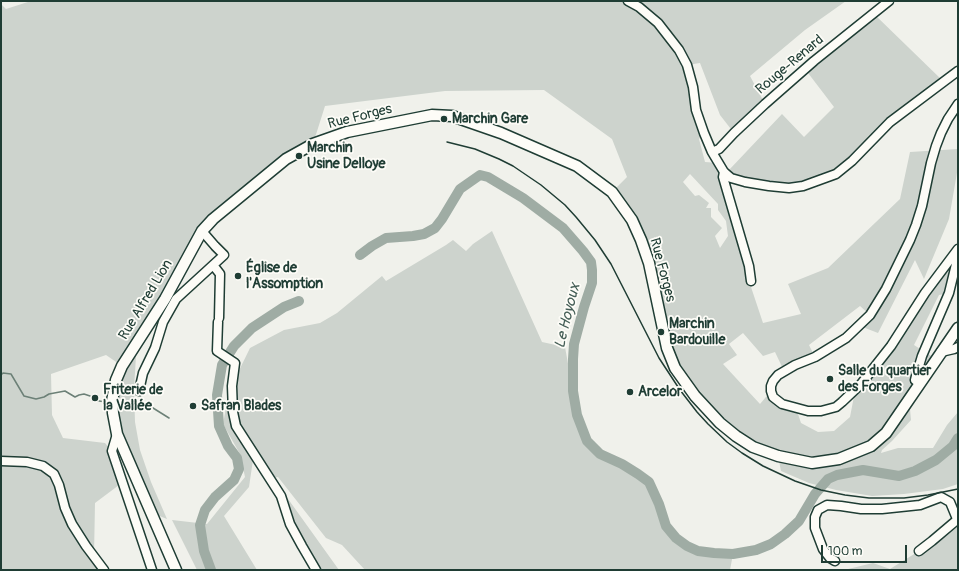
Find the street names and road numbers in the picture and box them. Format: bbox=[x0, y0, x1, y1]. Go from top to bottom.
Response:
street label: Rouge-Renard bbox=[753, 32, 827, 98]
street label: Rue Forges bbox=[326, 101, 394, 133]
street label: Rue Forges bbox=[645, 236, 679, 304]
street label: Rue Alfred Lion bbox=[116, 257, 176, 343]

